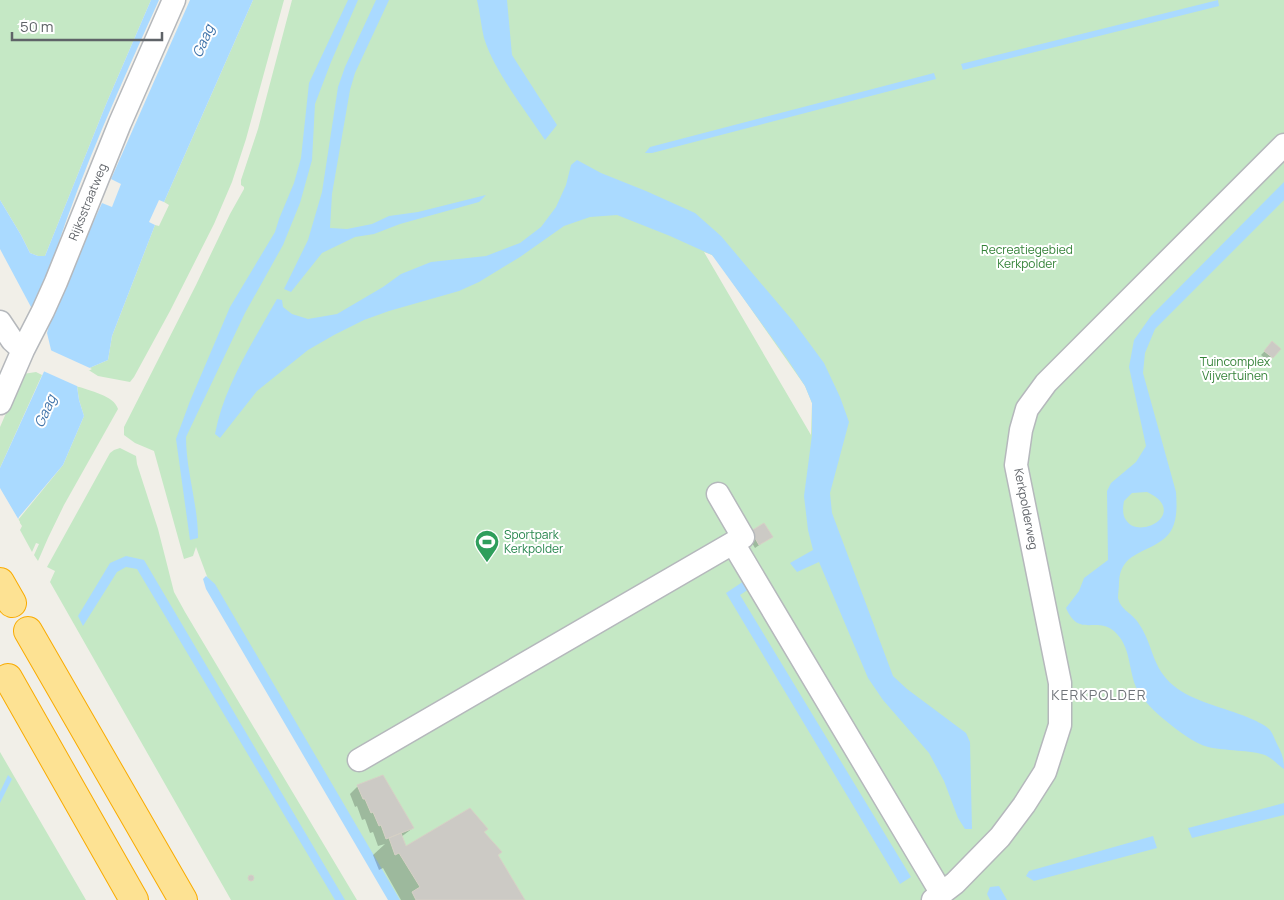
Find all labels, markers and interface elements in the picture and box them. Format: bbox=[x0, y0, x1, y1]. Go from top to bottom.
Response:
scale bar bbox=[12, 10, 162, 42]
text: 50 m bbox=[20, 16, 54, 37]
water label: Gaag bbox=[187, 20, 219, 60]
street label: Rijksstraatweg bbox=[64, 161, 111, 243]
park label: Recreatiegebied Kerkpolder bbox=[981, 241, 1073, 272]
park label: Tuincomplex Vijvertuinen bbox=[1200, 353, 1271, 384]
water label: Gaag bbox=[29, 390, 61, 430]
street label: Kerkpolderweg bbox=[1010, 467, 1043, 551]
place label: Sportpark Kerkpolder bbox=[504, 526, 564, 557]
sports icon: Sportpark Kerkpolder bbox=[474, 529, 500, 563]
district label: KERKPOLDER bbox=[1051, 685, 1147, 704]

